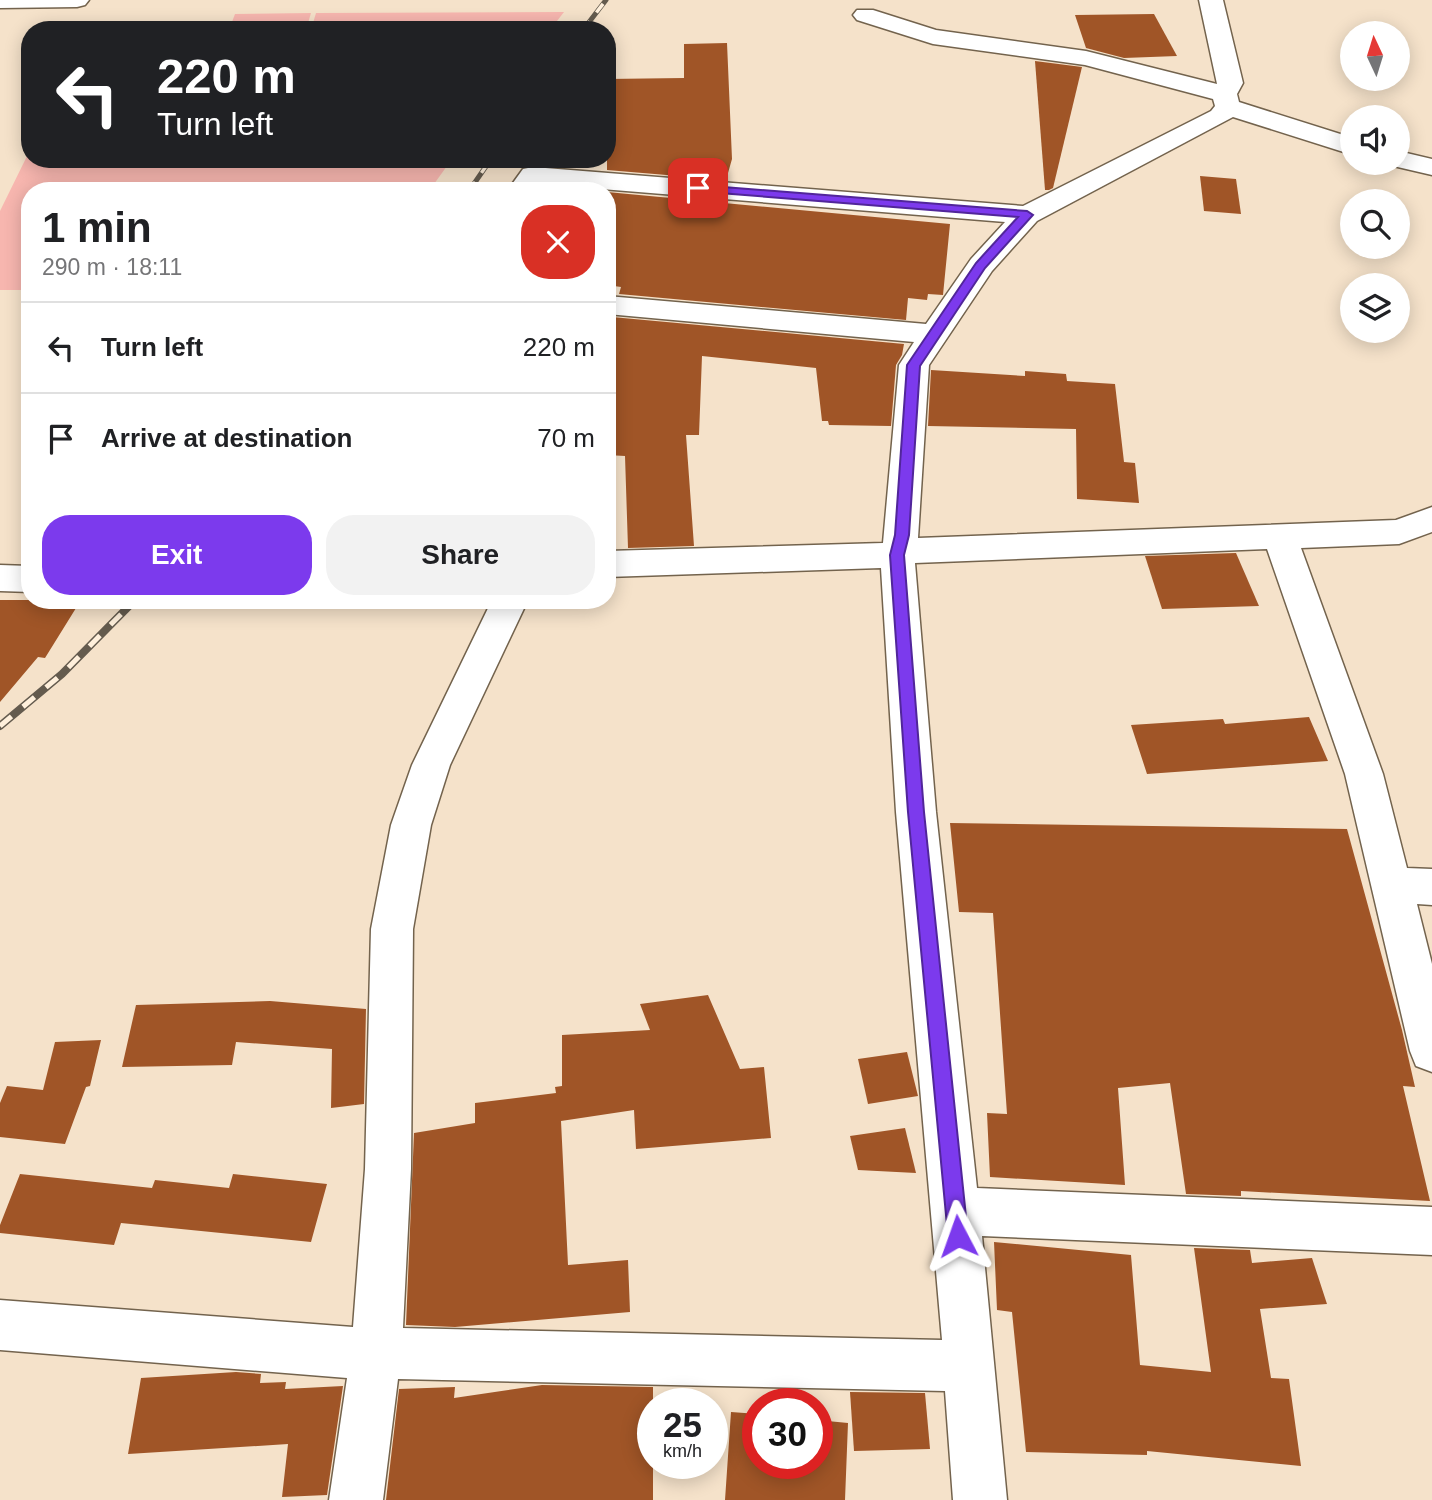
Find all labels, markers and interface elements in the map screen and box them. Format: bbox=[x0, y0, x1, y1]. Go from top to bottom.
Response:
north arrow bbox=[1340, 21, 1410, 91]
map controls bbox=[1340, 21, 1410, 343]
icon: left bbox=[42, 49, 133, 140]
text: 220 m bbox=[157, 49, 296, 103]
button: sound bbox=[1340, 105, 1410, 175]
text: Turn left bbox=[157, 106, 273, 142]
pin bbox=[668, 158, 728, 218]
icon: arrive bbox=[679, 169, 717, 207]
button: search bbox=[1340, 189, 1410, 259]
text: 1 min bbox=[42, 204, 152, 251]
button: close bbox=[521, 205, 595, 279]
text: 290 m · 18:11 bbox=[42, 254, 182, 280]
button: layers bbox=[1340, 273, 1410, 343]
icon: left bbox=[42, 329, 80, 367]
text: Turn left bbox=[101, 332, 203, 362]
text: 220 m bbox=[523, 332, 595, 362]
icon: arrive bbox=[42, 420, 80, 458]
text: Arrive at destination bbox=[101, 423, 352, 453]
text: 70 m bbox=[537, 423, 595, 453]
button: Exit bbox=[42, 515, 312, 595]
button: Share bbox=[326, 515, 595, 595]
position arrow bbox=[921, 1199, 995, 1273]
speed limit sign: 30 bbox=[742, 1388, 833, 1479]
text: 25 bbox=[663, 1405, 702, 1444]
text: km/h bbox=[663, 1441, 702, 1461]

